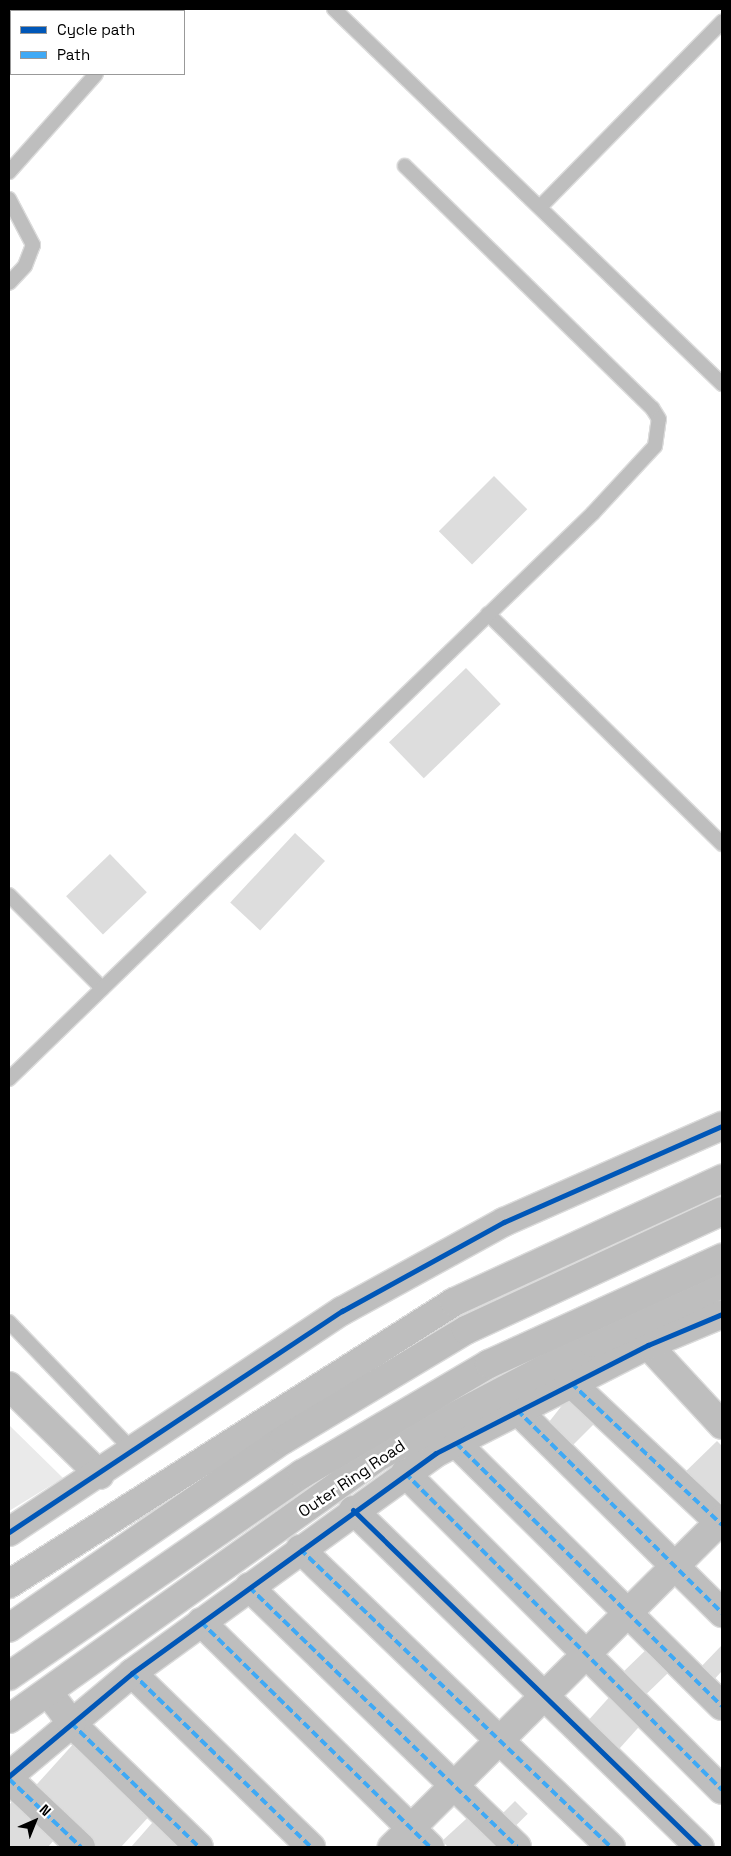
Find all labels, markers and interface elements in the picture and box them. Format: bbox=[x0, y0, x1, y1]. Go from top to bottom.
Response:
legend bbox=[10, 10, 185, 75]
text: Cycle path bbox=[57, 20, 135, 39]
text: Path bbox=[57, 45, 90, 64]
street label: Outer Ring Road bbox=[295, 1436, 409, 1522]
north arrow bbox=[10, 1796, 60, 1846]
text: N bbox=[36, 1800, 55, 1820]

